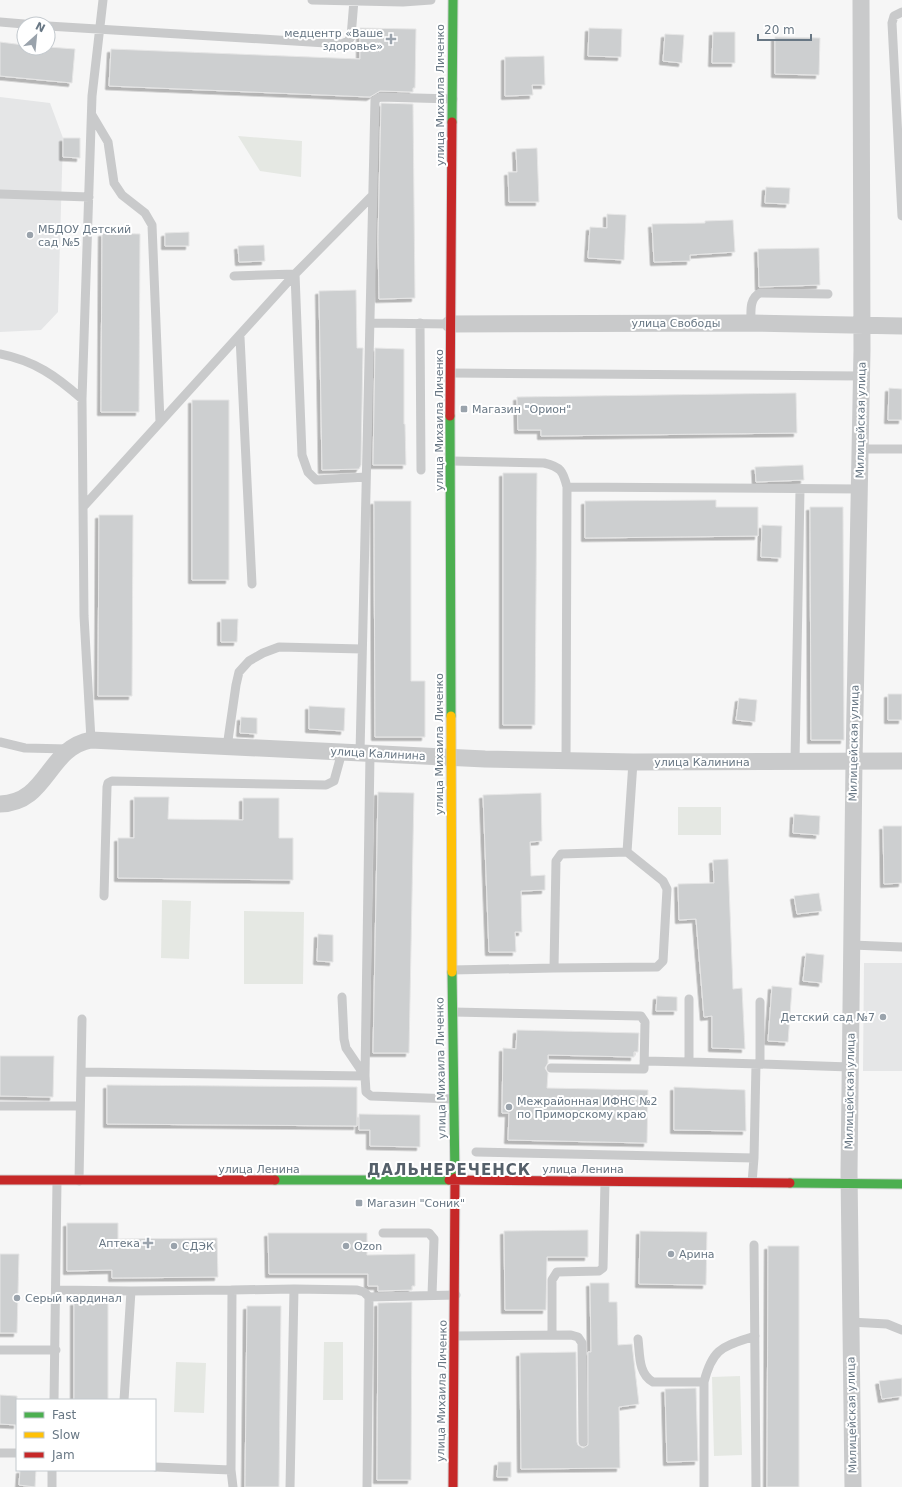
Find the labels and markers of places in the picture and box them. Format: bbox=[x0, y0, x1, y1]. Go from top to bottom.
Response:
place label: медцентр «Ваше здоровье» bbox=[284, 27, 383, 53]
marker: медцентр «Ваше здоровье» bbox=[386, 34, 396, 44]
place label: МБДОУ Детский сад №5 bbox=[38, 223, 131, 249]
marker: МБДОУ Детский сад №5 bbox=[25, 230, 35, 240]
place label: Магазин "Орион" bbox=[472, 403, 571, 416]
marker: Магазин "Орион" bbox=[459, 404, 469, 414]
place label: Детский сад №7 bbox=[780, 1011, 875, 1024]
marker: Детский сад №7 bbox=[878, 1012, 888, 1022]
place label: Межрайонная ИФНС №2 по Приморскому краю bbox=[517, 1095, 658, 1121]
marker: Межрайонная ИФНС №2 по Приморскому краю bbox=[504, 1102, 514, 1112]
place label: Магазин "Соник" bbox=[367, 1197, 465, 1210]
marker: Магазин "Соник" bbox=[354, 1198, 364, 1208]
place label: Аптека bbox=[99, 1237, 140, 1250]
marker: Аптека bbox=[143, 1238, 153, 1248]
place label: СДЭК bbox=[182, 1240, 214, 1253]
place label: Ozon bbox=[354, 1240, 382, 1253]
marker: СДЭК bbox=[169, 1241, 179, 1251]
marker: Ozon bbox=[341, 1241, 351, 1251]
place label: Арина bbox=[679, 1248, 715, 1261]
marker: Арина bbox=[666, 1249, 676, 1259]
place label: Серый кардинал bbox=[25, 1292, 122, 1305]
marker: Серый кардинал bbox=[12, 1293, 22, 1303]

